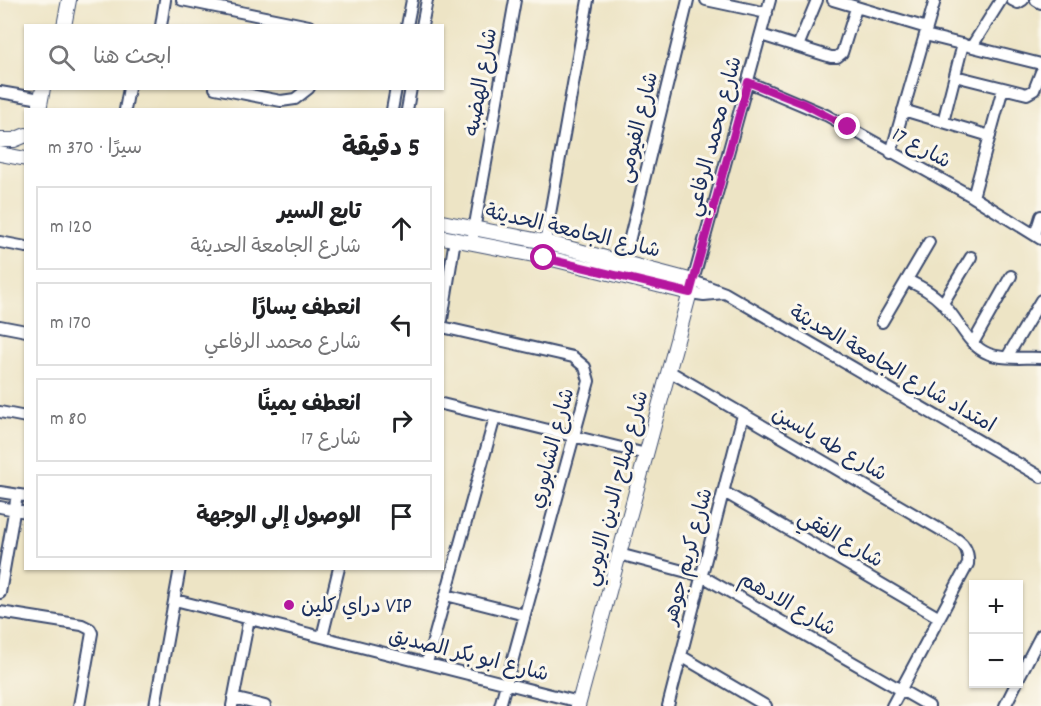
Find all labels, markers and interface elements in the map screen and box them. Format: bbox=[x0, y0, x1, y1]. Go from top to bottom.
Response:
search box bbox=[24, 24, 444, 90]
street label: شارع الهضبه bbox=[459, 26, 507, 139]
icon: search bbox=[45, 41, 78, 74]
text: ابحث هنا bbox=[93, 43, 172, 74]
street label: شارع محمد الرفاعي bbox=[680, 53, 753, 220]
street label: شارع الفيومى bbox=[612, 69, 668, 186]
route end bbox=[834, 113, 860, 139]
street label: شارع 17 bbox=[886, 121, 955, 178]
text: 5 دقيقة bbox=[342, 131, 420, 168]
text: سيرًا · 370 m bbox=[48, 135, 142, 163]
text: تابع السير bbox=[278, 198, 361, 229]
street label: شارع الجامعة الحديثة bbox=[482, 198, 663, 268]
icon: ahead bbox=[385, 212, 418, 245]
text: 120 m bbox=[50, 214, 92, 242]
text: شارع الجامعة الحديثة bbox=[190, 234, 361, 262]
route start bbox=[530, 244, 556, 270]
text: انعطف يسارًا bbox=[252, 294, 361, 325]
street label: امتداد شارع الجامعة الحديثة bbox=[783, 299, 1000, 442]
icon: left bbox=[385, 308, 418, 341]
text: 170 m bbox=[50, 310, 91, 338]
text: شارع محمد الرفاعي bbox=[204, 330, 361, 358]
street label: شارع الشابوري bbox=[523, 385, 584, 512]
street label: شارع صلاح الدين الايوبي bbox=[577, 388, 659, 590]
text: انعطف يمينًا bbox=[258, 390, 361, 421]
street label: شارع طه ياسين bbox=[765, 400, 892, 491]
icon: right bbox=[385, 404, 418, 437]
text: 80 m bbox=[50, 406, 87, 434]
text: شارع 17 bbox=[301, 426, 361, 454]
street label: شارع كريم جوهر bbox=[657, 485, 723, 630]
icon: arrive bbox=[385, 500, 418, 533]
text: الوصول إلى الوجهة bbox=[196, 502, 361, 533]
street label: شارع الفقي bbox=[791, 504, 888, 578]
street label: شارع الادهم bbox=[732, 566, 841, 646]
map controls bbox=[969, 580, 1023, 688]
button: + bbox=[969, 580, 1023, 634]
place label: دراي كلين VIP bbox=[301, 593, 412, 623]
marker: دراي كلين VIP bbox=[282, 598, 296, 612]
street label: شارع ابو بكر الصديق bbox=[385, 623, 551, 691]
button: − bbox=[969, 634, 1023, 688]

